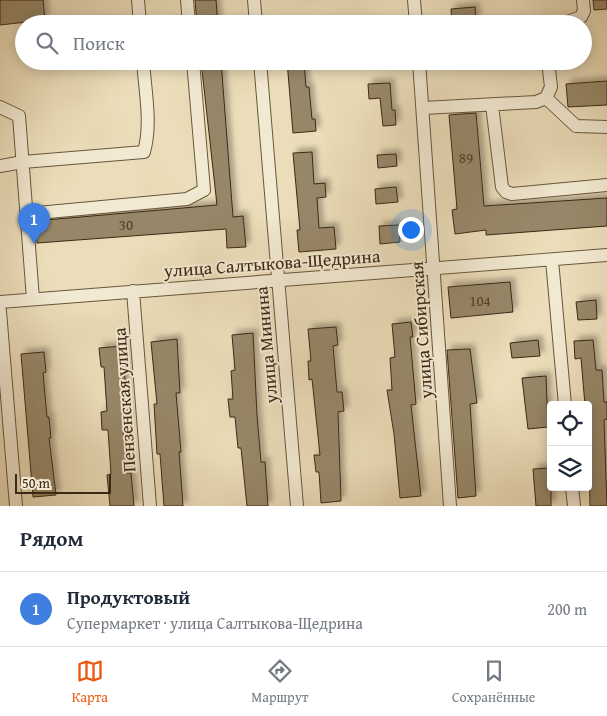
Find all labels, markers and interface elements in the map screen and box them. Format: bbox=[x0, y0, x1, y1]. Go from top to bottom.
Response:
search box bbox=[15, 15, 592, 70]
icon: search bbox=[33, 29, 61, 57]
text: Поиск bbox=[73, 29, 125, 57]
house number: 89 bbox=[459, 147, 473, 168]
pin: 1 bbox=[18, 203, 50, 244]
house number: 30 bbox=[119, 214, 133, 235]
your location bbox=[398, 217, 424, 243]
street label: улица Салтыкова-Щедрина bbox=[162, 242, 382, 284]
street label: улица Сибирская bbox=[403, 260, 439, 401]
street label: улица Минина bbox=[247, 285, 285, 406]
house number: 104 bbox=[469, 290, 491, 311]
street label: Пензенская улица bbox=[105, 326, 143, 473]
map controls bbox=[547, 401, 592, 491]
button: locate bbox=[547, 401, 592, 446]
button: layers bbox=[547, 446, 592, 491]
scale bar bbox=[15, 471, 111, 494]
text: 50 m bbox=[22, 473, 50, 493]
text: Рядом bbox=[20, 523, 83, 554]
text: Продуктовый bbox=[67, 583, 190, 611]
text: 1 bbox=[32, 597, 40, 621]
text: 200 m bbox=[547, 597, 587, 621]
text: Супермаркет · улица Салтыкова-Щедрина bbox=[67, 611, 363, 635]
tab: Карта bbox=[72, 657, 108, 707]
tab: Маршрут bbox=[251, 657, 309, 707]
tab: Сохранённые bbox=[452, 657, 535, 707]

